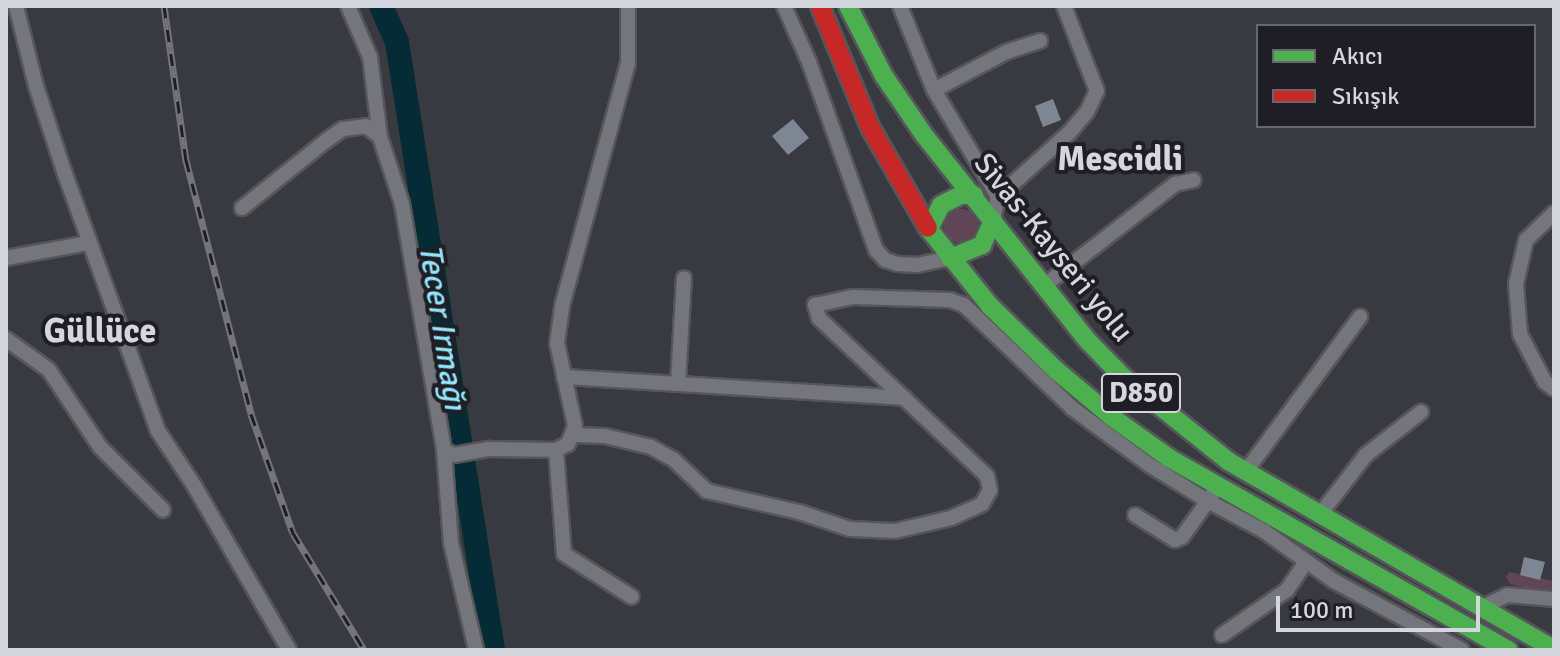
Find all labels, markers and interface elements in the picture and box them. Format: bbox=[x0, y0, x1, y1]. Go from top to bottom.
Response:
legend bbox=[1256, 24, 1536, 128]
text: Akıcı bbox=[1332, 41, 1383, 71]
text: Sıkışık bbox=[1332, 81, 1399, 111]
district label: Mescidli bbox=[1057, 140, 1183, 180]
street label: Sivas-Kayseri yolu bbox=[966, 146, 1140, 350]
water label: Tecer Irmağı bbox=[410, 241, 474, 413]
district label: Güllüce bbox=[44, 312, 156, 352]
road number: D850 bbox=[1099, 369, 1183, 417]
scale bar bbox=[1280, 580, 1484, 630]
text: 100 m bbox=[1290, 595, 1353, 625]

